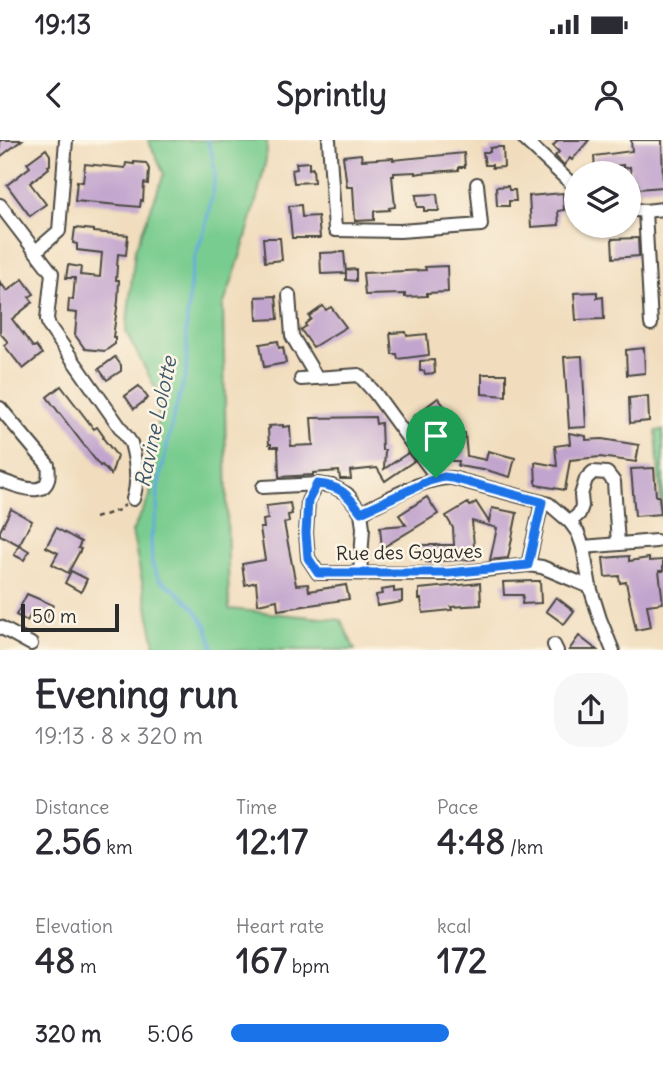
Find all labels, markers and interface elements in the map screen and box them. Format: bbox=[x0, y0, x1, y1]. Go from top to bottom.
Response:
text: 19:13 bbox=[35, 8, 91, 41]
text: Sprintly bbox=[276, 74, 387, 115]
icon: back bbox=[35, 76, 73, 114]
icon: person bbox=[590, 76, 628, 114]
map controls bbox=[564, 161, 641, 238]
button: layers bbox=[564, 161, 641, 238]
water label: Ravine Lolotte bbox=[128, 352, 183, 490]
pin bbox=[406, 406, 466, 478]
icon: arrive bbox=[417, 417, 455, 455]
street label: Rue des Goyaves bbox=[336, 539, 482, 565]
scale bar bbox=[21, 601, 119, 633]
text: 50 m bbox=[32, 604, 77, 628]
text: Evening run bbox=[35, 671, 238, 718]
button: share bbox=[554, 673, 628, 747]
text: 19:13 · 8 × 320 m bbox=[35, 721, 203, 750]
text: Distance bbox=[35, 795, 109, 819]
text: Time bbox=[236, 795, 277, 819]
text: Pace bbox=[437, 795, 478, 819]
text: 2.56 bbox=[35, 819, 102, 863]
text: 12:17 bbox=[236, 819, 308, 863]
text: 4:48 bbox=[437, 819, 506, 863]
text: km bbox=[102, 835, 133, 859]
text: /km bbox=[506, 835, 543, 859]
text: Elevation bbox=[35, 914, 113, 938]
text: Heart rate bbox=[236, 914, 324, 938]
text: kcal bbox=[437, 914, 471, 938]
text: 48 bbox=[35, 938, 75, 982]
text: 167 bbox=[236, 938, 287, 982]
text: 172 bbox=[437, 938, 487, 982]
text: m bbox=[75, 954, 97, 978]
text: bpm bbox=[287, 954, 330, 978]
text: 320 m bbox=[35, 1019, 101, 1048]
text: 5:06 bbox=[147, 1019, 194, 1048]

